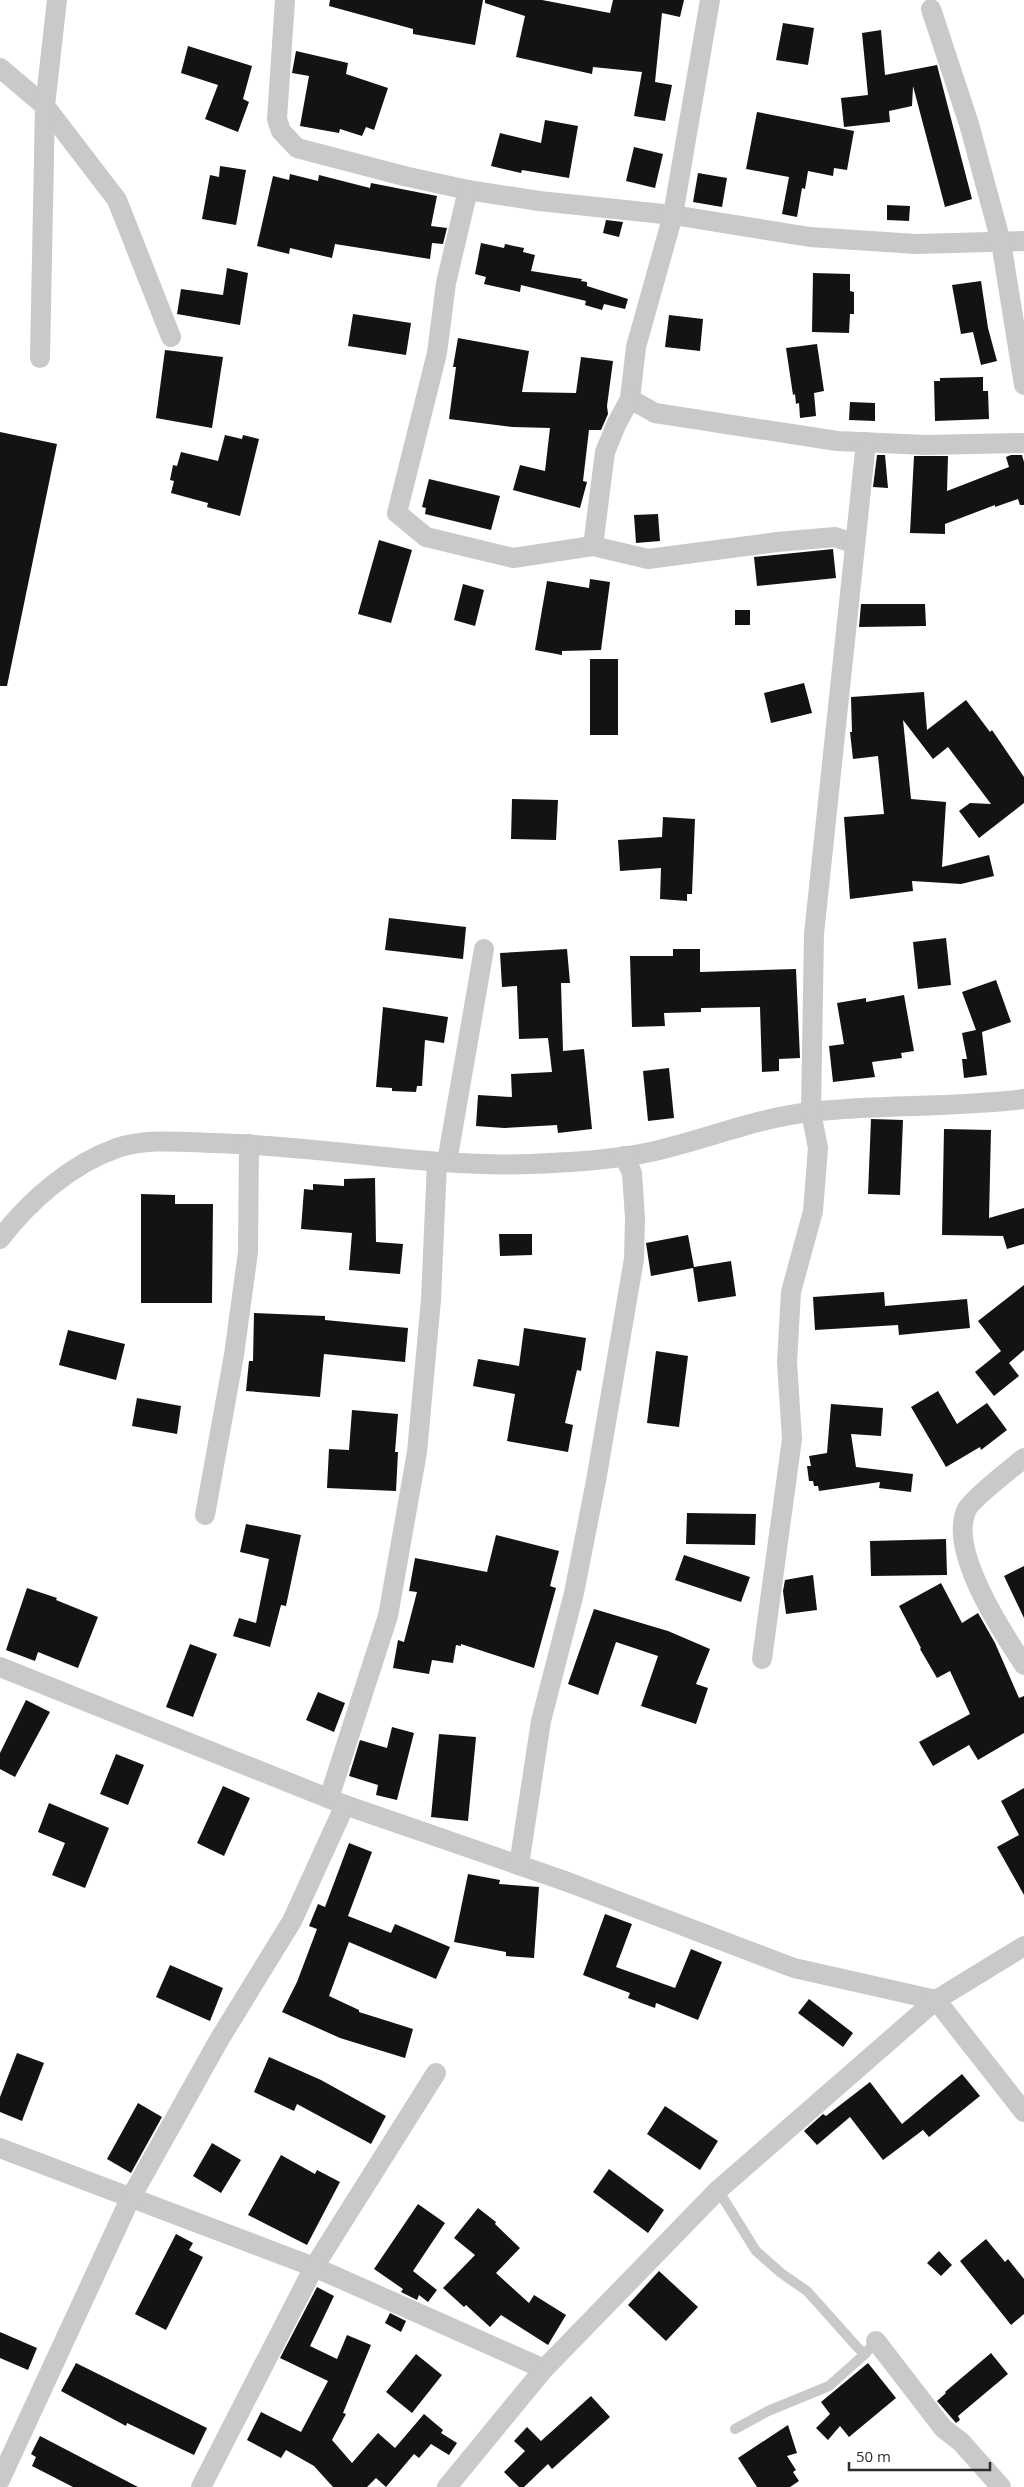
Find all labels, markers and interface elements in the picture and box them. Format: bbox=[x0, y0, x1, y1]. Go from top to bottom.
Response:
scale bar bbox=[849, 2440, 990, 2472]
text: 50 m bbox=[856, 2446, 891, 2466]

